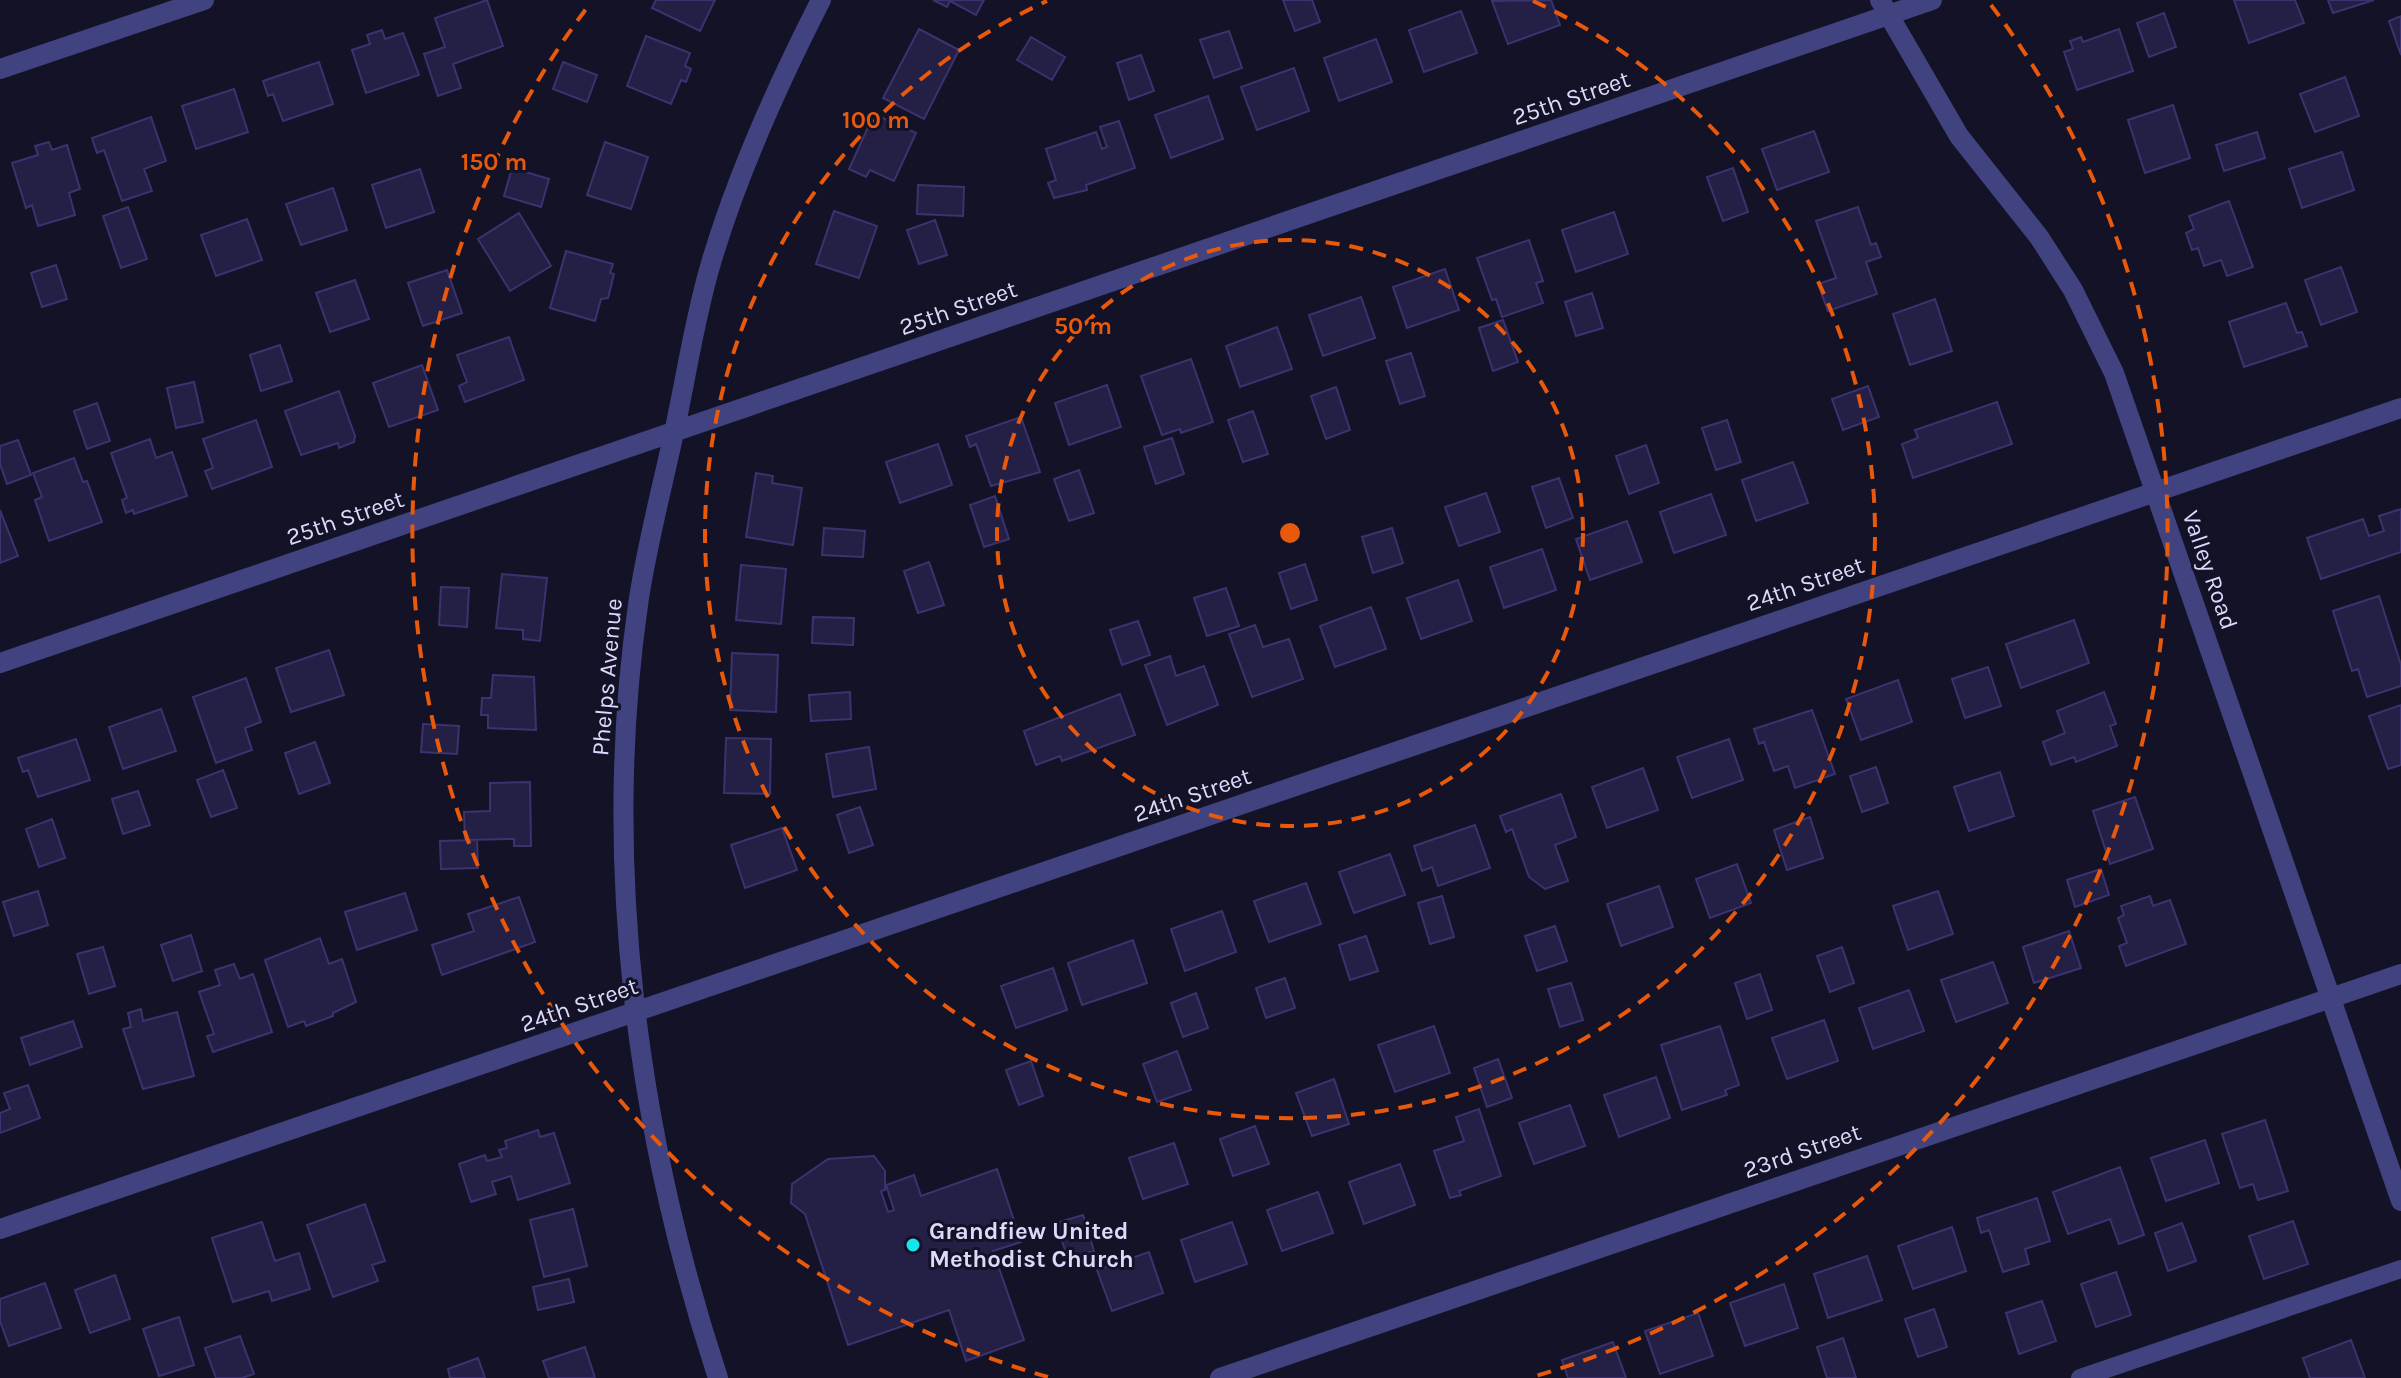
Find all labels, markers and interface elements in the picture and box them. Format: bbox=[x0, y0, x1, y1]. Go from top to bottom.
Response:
street label: 25th Street bbox=[1509, 65, 1633, 131]
text: 100 m bbox=[842, 106, 910, 134]
text: 150 m bbox=[461, 148, 527, 176]
street label: 25th Street bbox=[896, 275, 1020, 341]
text: 50 m bbox=[1054, 312, 1112, 340]
street label: 25th Street bbox=[283, 485, 407, 551]
street label: Valley Road bbox=[2177, 507, 2243, 633]
centre of rings bbox=[1276, 519, 1304, 547]
street label: 24th Street bbox=[1743, 551, 1867, 617]
street label: Phelps Avenue bbox=[586, 597, 628, 757]
street label: 24th Street bbox=[1130, 762, 1254, 828]
street label: 24th Street bbox=[517, 972, 641, 1038]
street label: 23rd Street bbox=[1739, 1118, 1865, 1184]
place label: Grandfiew United Methodist Church bbox=[929, 1217, 1134, 1273]
marker: Grandfiew United Methodist Church bbox=[904, 1236, 922, 1254]

